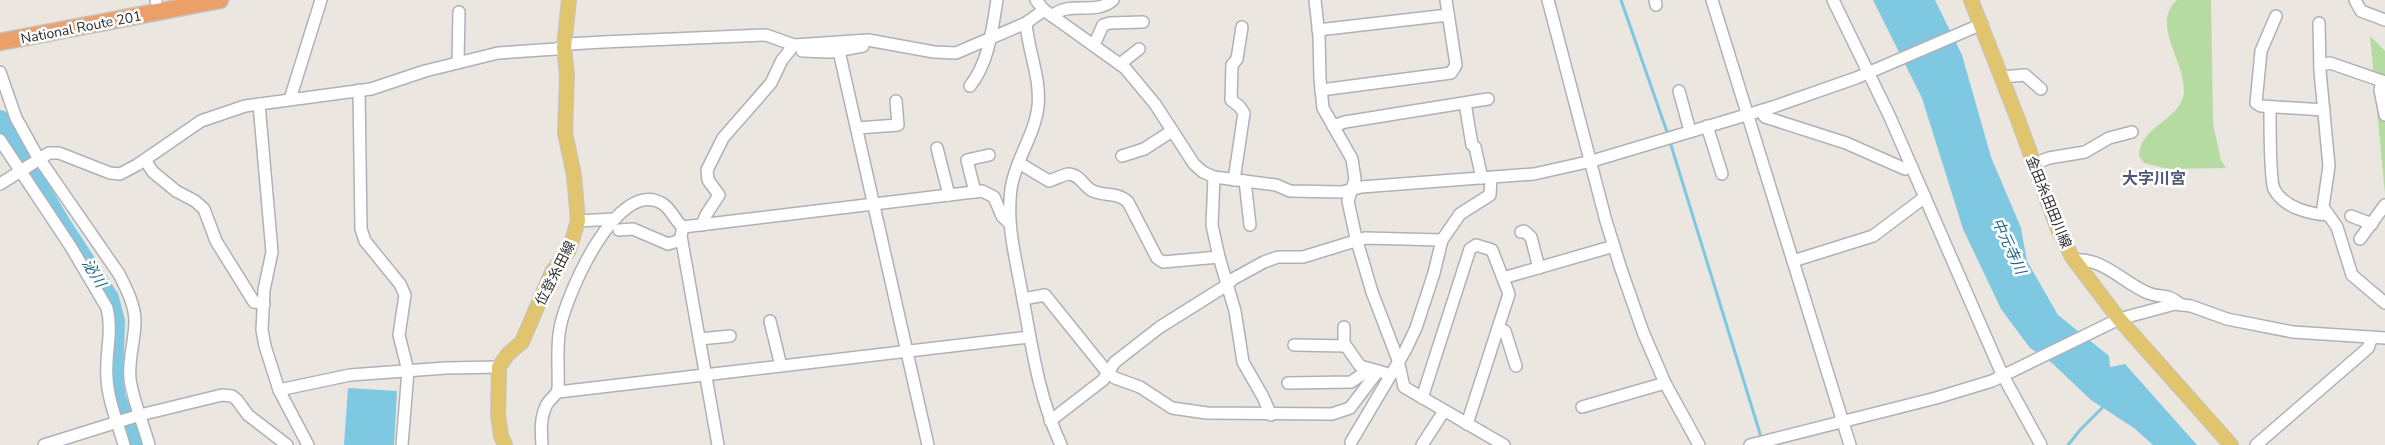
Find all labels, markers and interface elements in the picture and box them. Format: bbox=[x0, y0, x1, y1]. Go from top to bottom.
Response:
street label: National Route 201 bbox=[19, 6, 143, 49]
street label: 金田糸田田川線 bbox=[2021, 153, 2076, 251]
district label: 大字川宮 bbox=[2122, 168, 2186, 190]
water label: 中元寺川 bbox=[1987, 215, 2032, 279]
street label: 位登糸田線 bbox=[531, 238, 580, 309]
water label: 泌川 bbox=[78, 255, 111, 293]

